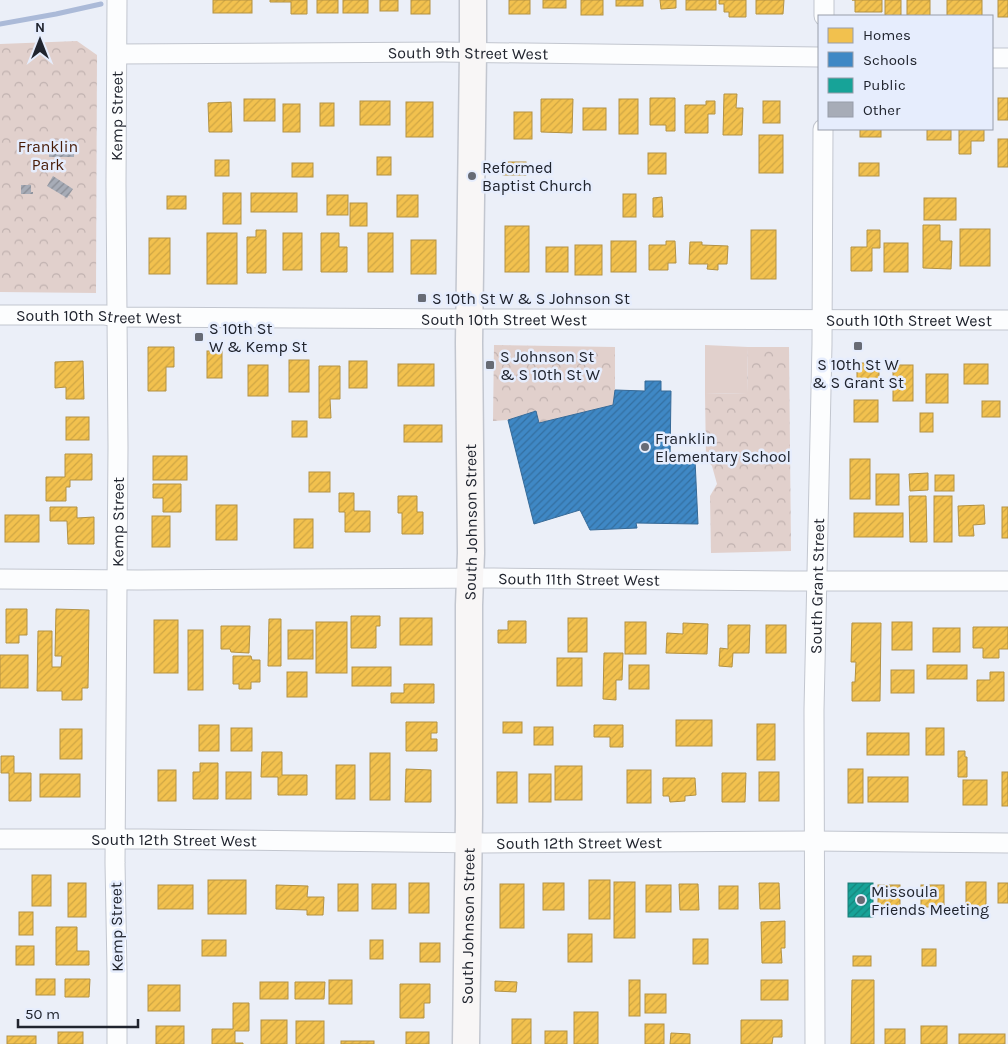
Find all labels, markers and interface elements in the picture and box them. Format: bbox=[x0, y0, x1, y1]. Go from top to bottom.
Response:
north arrow bbox=[15, 15, 65, 65]
legend bbox=[818, 15, 993, 130]
text: N bbox=[35, 19, 45, 36]
text: Homes bbox=[863, 26, 911, 44]
street label: South 9th Street West bbox=[388, 43, 548, 63]
text: Schools bbox=[863, 51, 917, 69]
street label: Kemp Street bbox=[107, 71, 127, 161]
text: Public bbox=[863, 76, 906, 94]
text: Other bbox=[863, 101, 901, 119]
park label: Franklin Park bbox=[18, 137, 78, 174]
place label: Reformed Baptist Church bbox=[482, 158, 592, 195]
marker: Reformed Baptist Church bbox=[466, 170, 478, 182]
place label: S 10th St W & S Johnson St bbox=[432, 289, 630, 308]
marker: S 10th St W & S Johnson St bbox=[416, 292, 428, 304]
street label: South 10th Street West bbox=[16, 306, 182, 327]
street label: South 10th Street West bbox=[421, 310, 587, 329]
street label: South 10th Street West bbox=[826, 311, 992, 330]
place label: S 10th St W & Kemp St bbox=[209, 319, 307, 356]
marker: S 10th St W & Kemp St bbox=[193, 331, 205, 343]
marker: S 10th St W & S Grant St bbox=[852, 340, 864, 352]
place label: S Johnson St & S 10th St W bbox=[500, 347, 601, 384]
place label: S 10th St W & S Grant St bbox=[812, 355, 904, 392]
marker: S Johnson St & S 10th St W bbox=[484, 359, 496, 371]
place label: Franklin Elementary School bbox=[655, 429, 791, 466]
marker: Franklin Elementary School bbox=[639, 441, 651, 453]
street label: South Johnson Street bbox=[460, 444, 481, 601]
street label: Kemp Street bbox=[108, 477, 128, 567]
street label: South Grant Street bbox=[806, 518, 828, 654]
street label: South 11th Street West bbox=[498, 569, 660, 590]
street label: South 12th Street West bbox=[91, 830, 257, 850]
street label: South 12th Street West bbox=[496, 833, 662, 853]
street label: South Johnson Street bbox=[458, 848, 479, 1005]
street label: Kemp Street bbox=[106, 882, 127, 972]
place label: Missoula Friends Meeting bbox=[871, 882, 989, 919]
marker: Missoula Friends Meeting bbox=[855, 894, 867, 906]
scale bar bbox=[18, 996, 138, 1028]
text: 50 m bbox=[25, 1005, 60, 1023]

